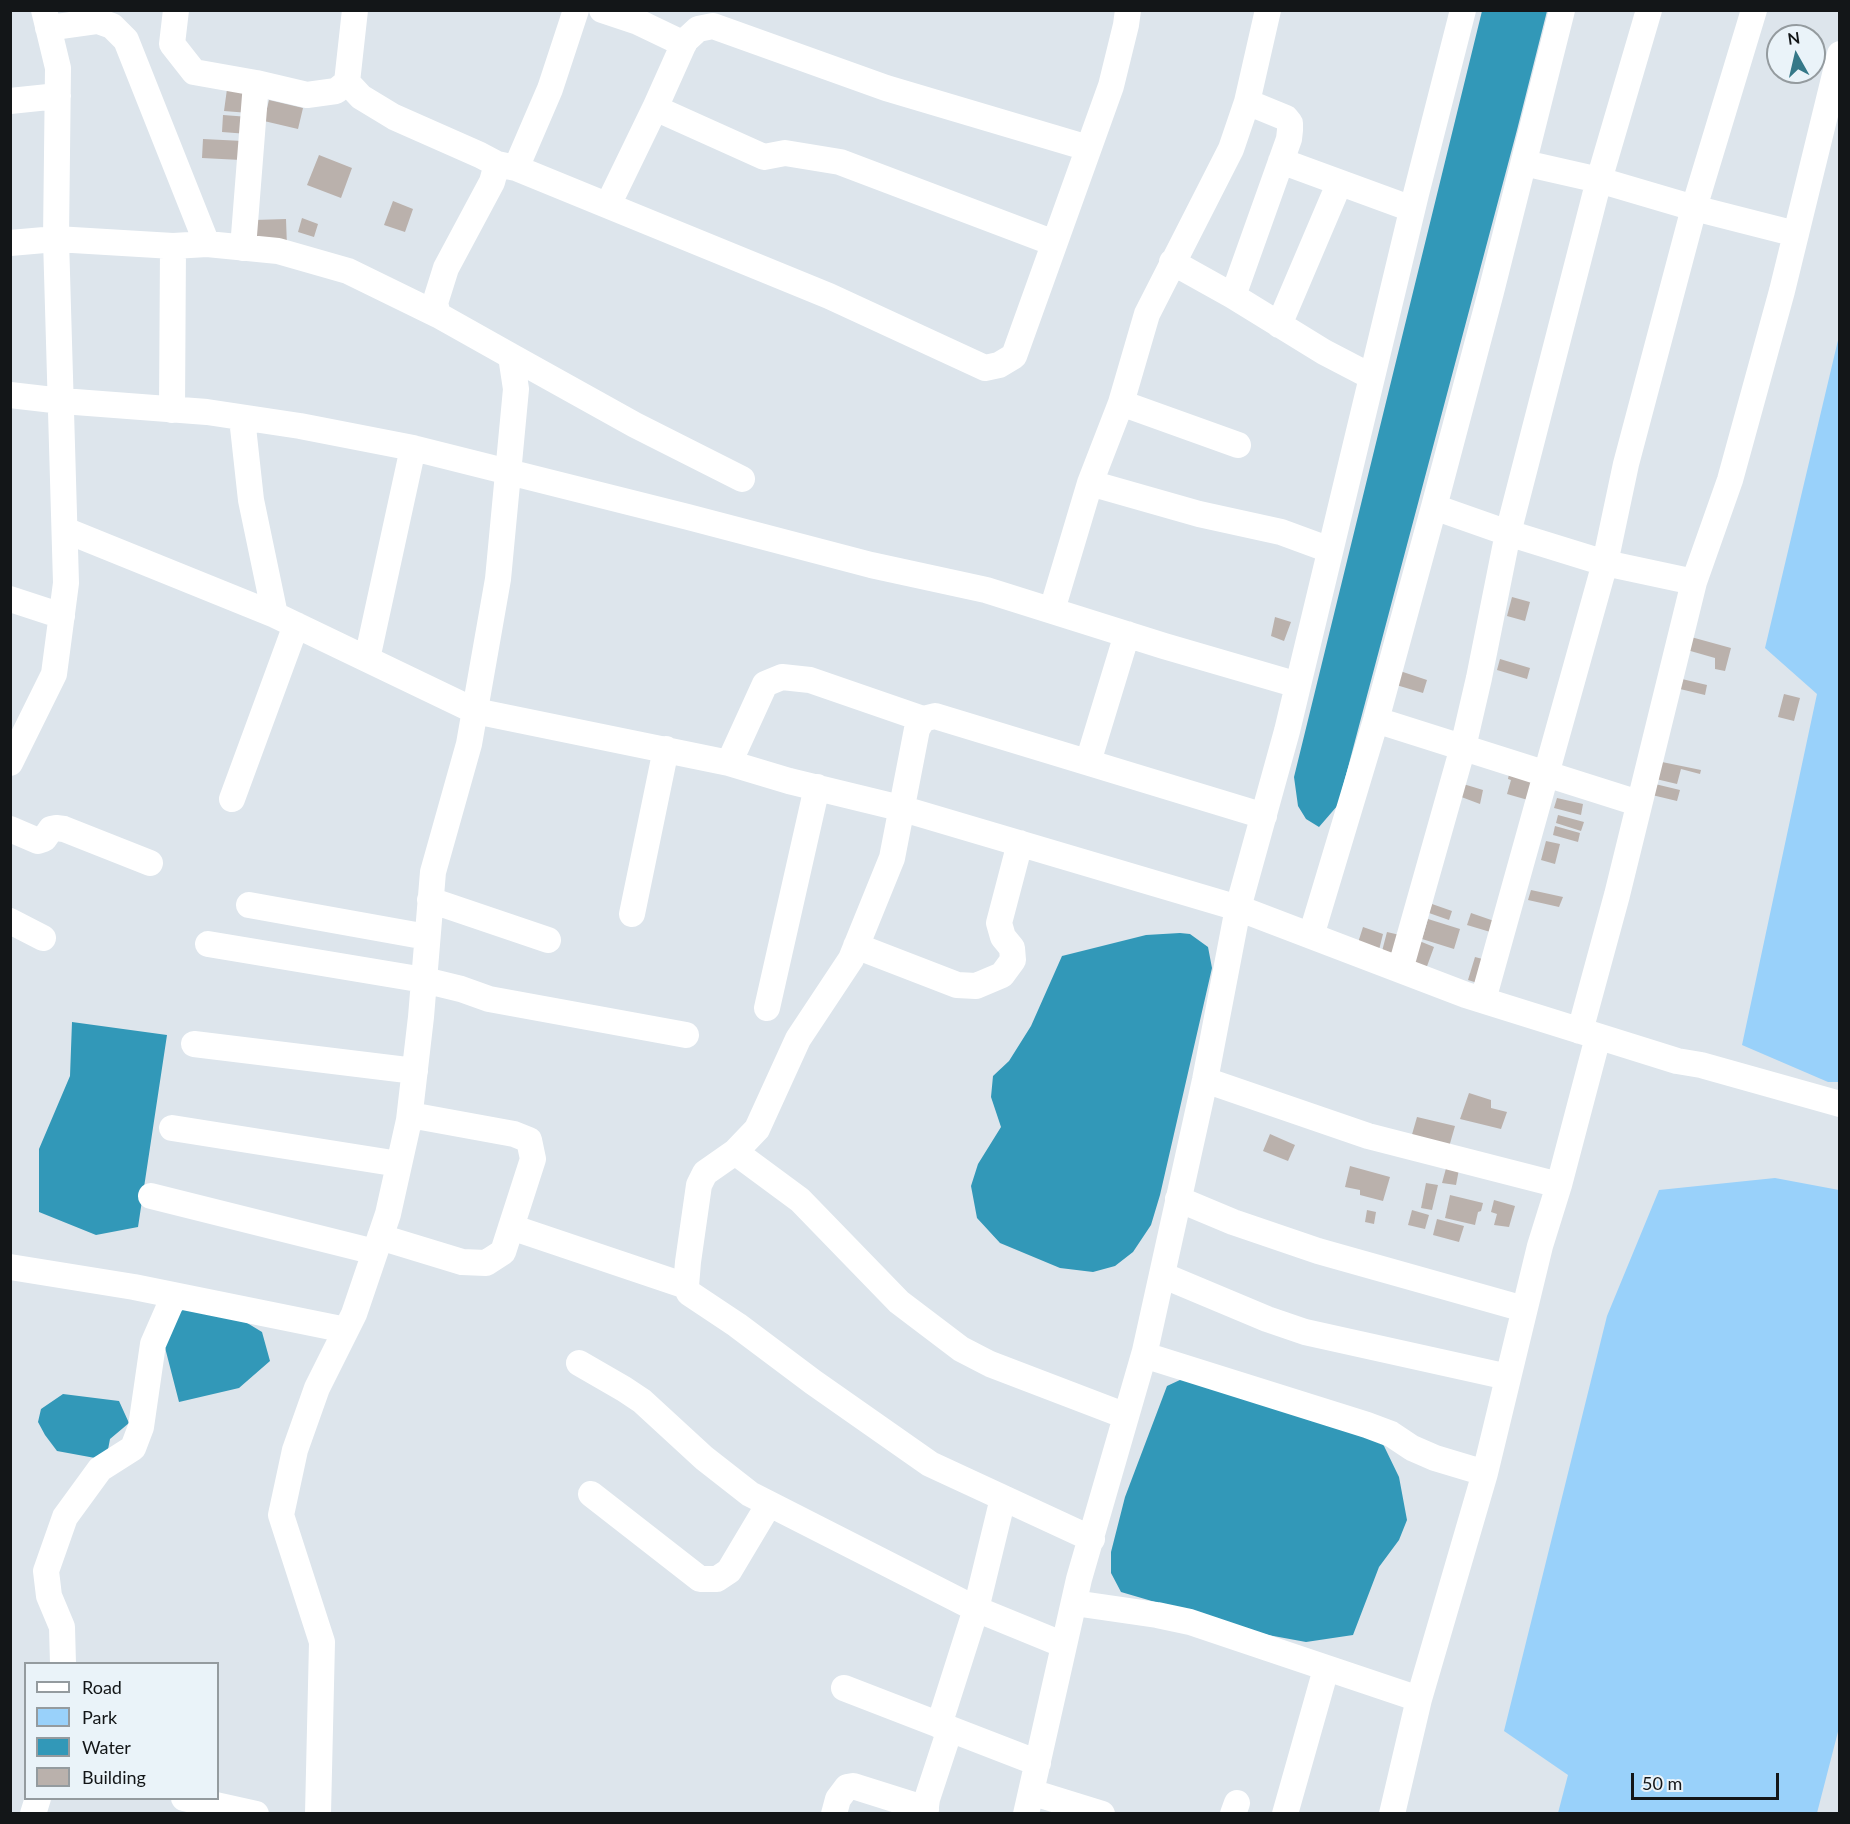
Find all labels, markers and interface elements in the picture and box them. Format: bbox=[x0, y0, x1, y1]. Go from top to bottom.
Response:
north arrow bbox=[1766, 24, 1826, 84]
text: N bbox=[1786, 27, 1801, 48]
legend bbox=[24, 1662, 219, 1800]
text: Road bbox=[82, 1676, 122, 1698]
text: Park bbox=[82, 1706, 117, 1728]
text: Water bbox=[82, 1736, 131, 1758]
scale bar bbox=[1634, 1761, 1782, 1799]
text: Building bbox=[82, 1766, 146, 1788]
text: 50 m bbox=[1642, 1772, 1682, 1794]

